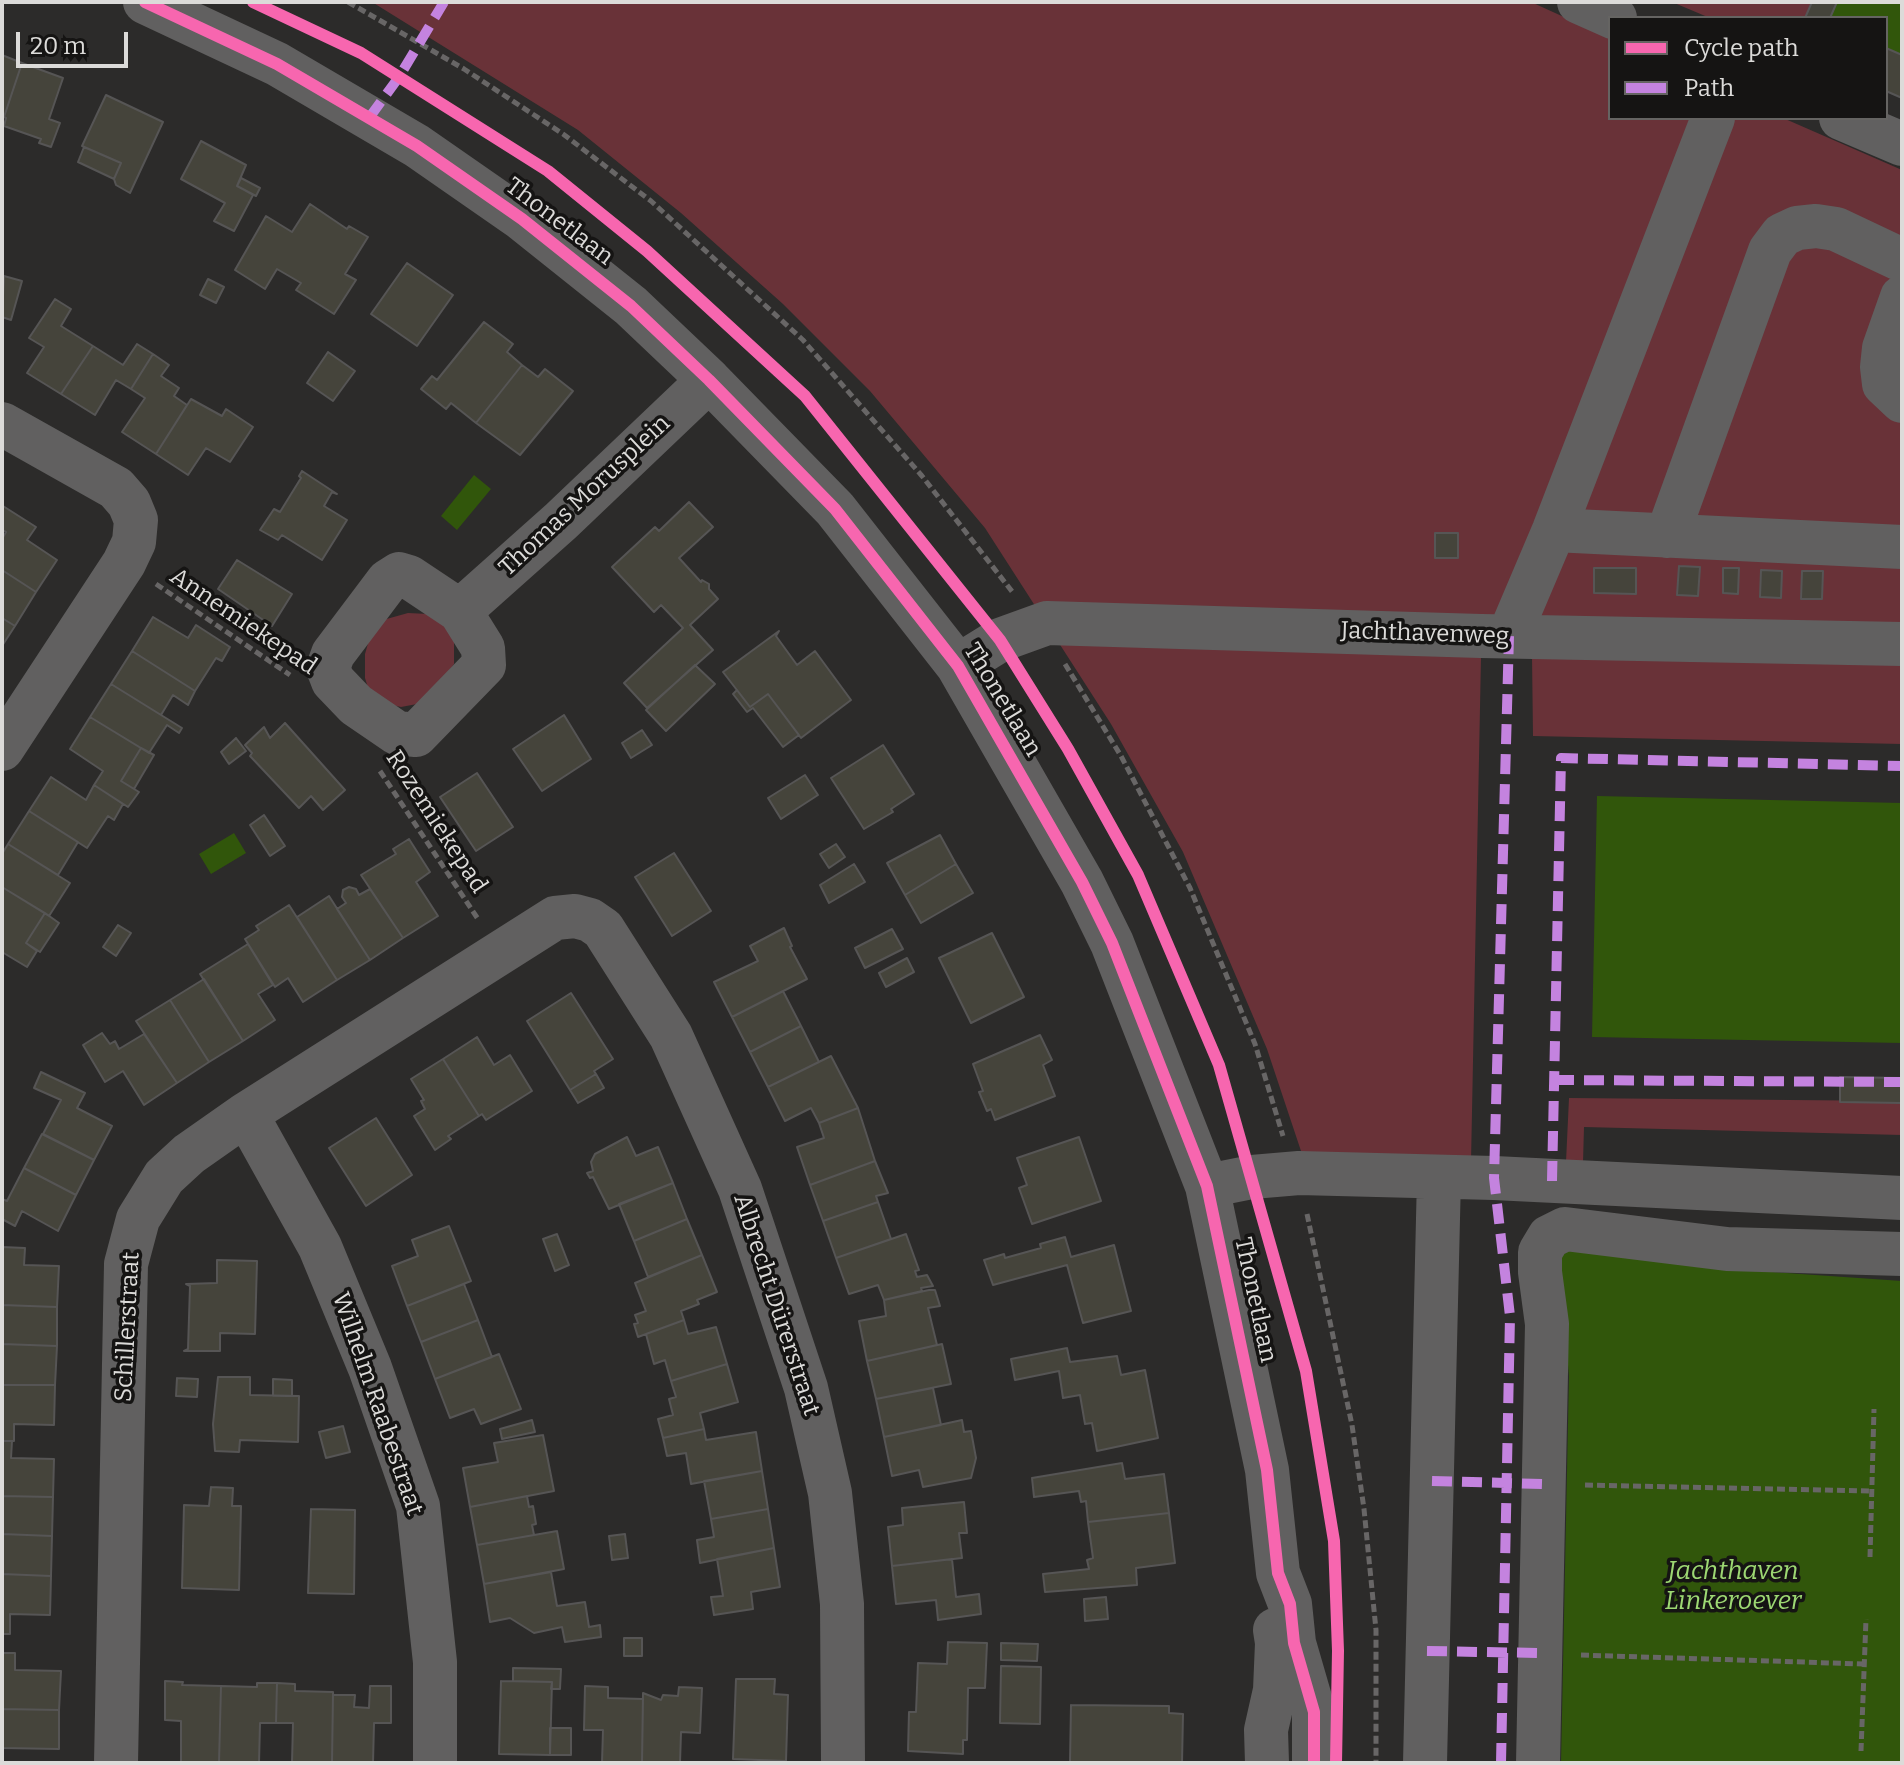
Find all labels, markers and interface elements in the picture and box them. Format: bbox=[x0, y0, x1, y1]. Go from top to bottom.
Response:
scale bar bbox=[20, 16, 132, 66]
legend bbox=[1608, 16, 1888, 120]
text: 20 m bbox=[30, 32, 86, 60]
text: Cycle path bbox=[1684, 34, 1799, 62]
text: Path bbox=[1684, 74, 1734, 102]
street label: Thonetlaan bbox=[500, 172, 618, 272]
street label: Thomas Morusplein bbox=[494, 409, 676, 583]
street label: Annemiekepad bbox=[164, 562, 322, 682]
street label: Jachthavenweg bbox=[1340, 617, 1510, 651]
street label: Thonetlaan bbox=[957, 638, 1047, 762]
street label: Rozemiekepad bbox=[379, 745, 493, 899]
street label: Albrecht Dürerstraat bbox=[727, 1191, 825, 1419]
street label: Thonetlaan bbox=[1228, 1235, 1282, 1365]
street label: Schillerstraat bbox=[110, 1251, 146, 1403]
street label: Wilhelm Raabestraat bbox=[325, 1289, 429, 1519]
water label: Jachthaven Linkeroever bbox=[1665, 1556, 1801, 1618]

